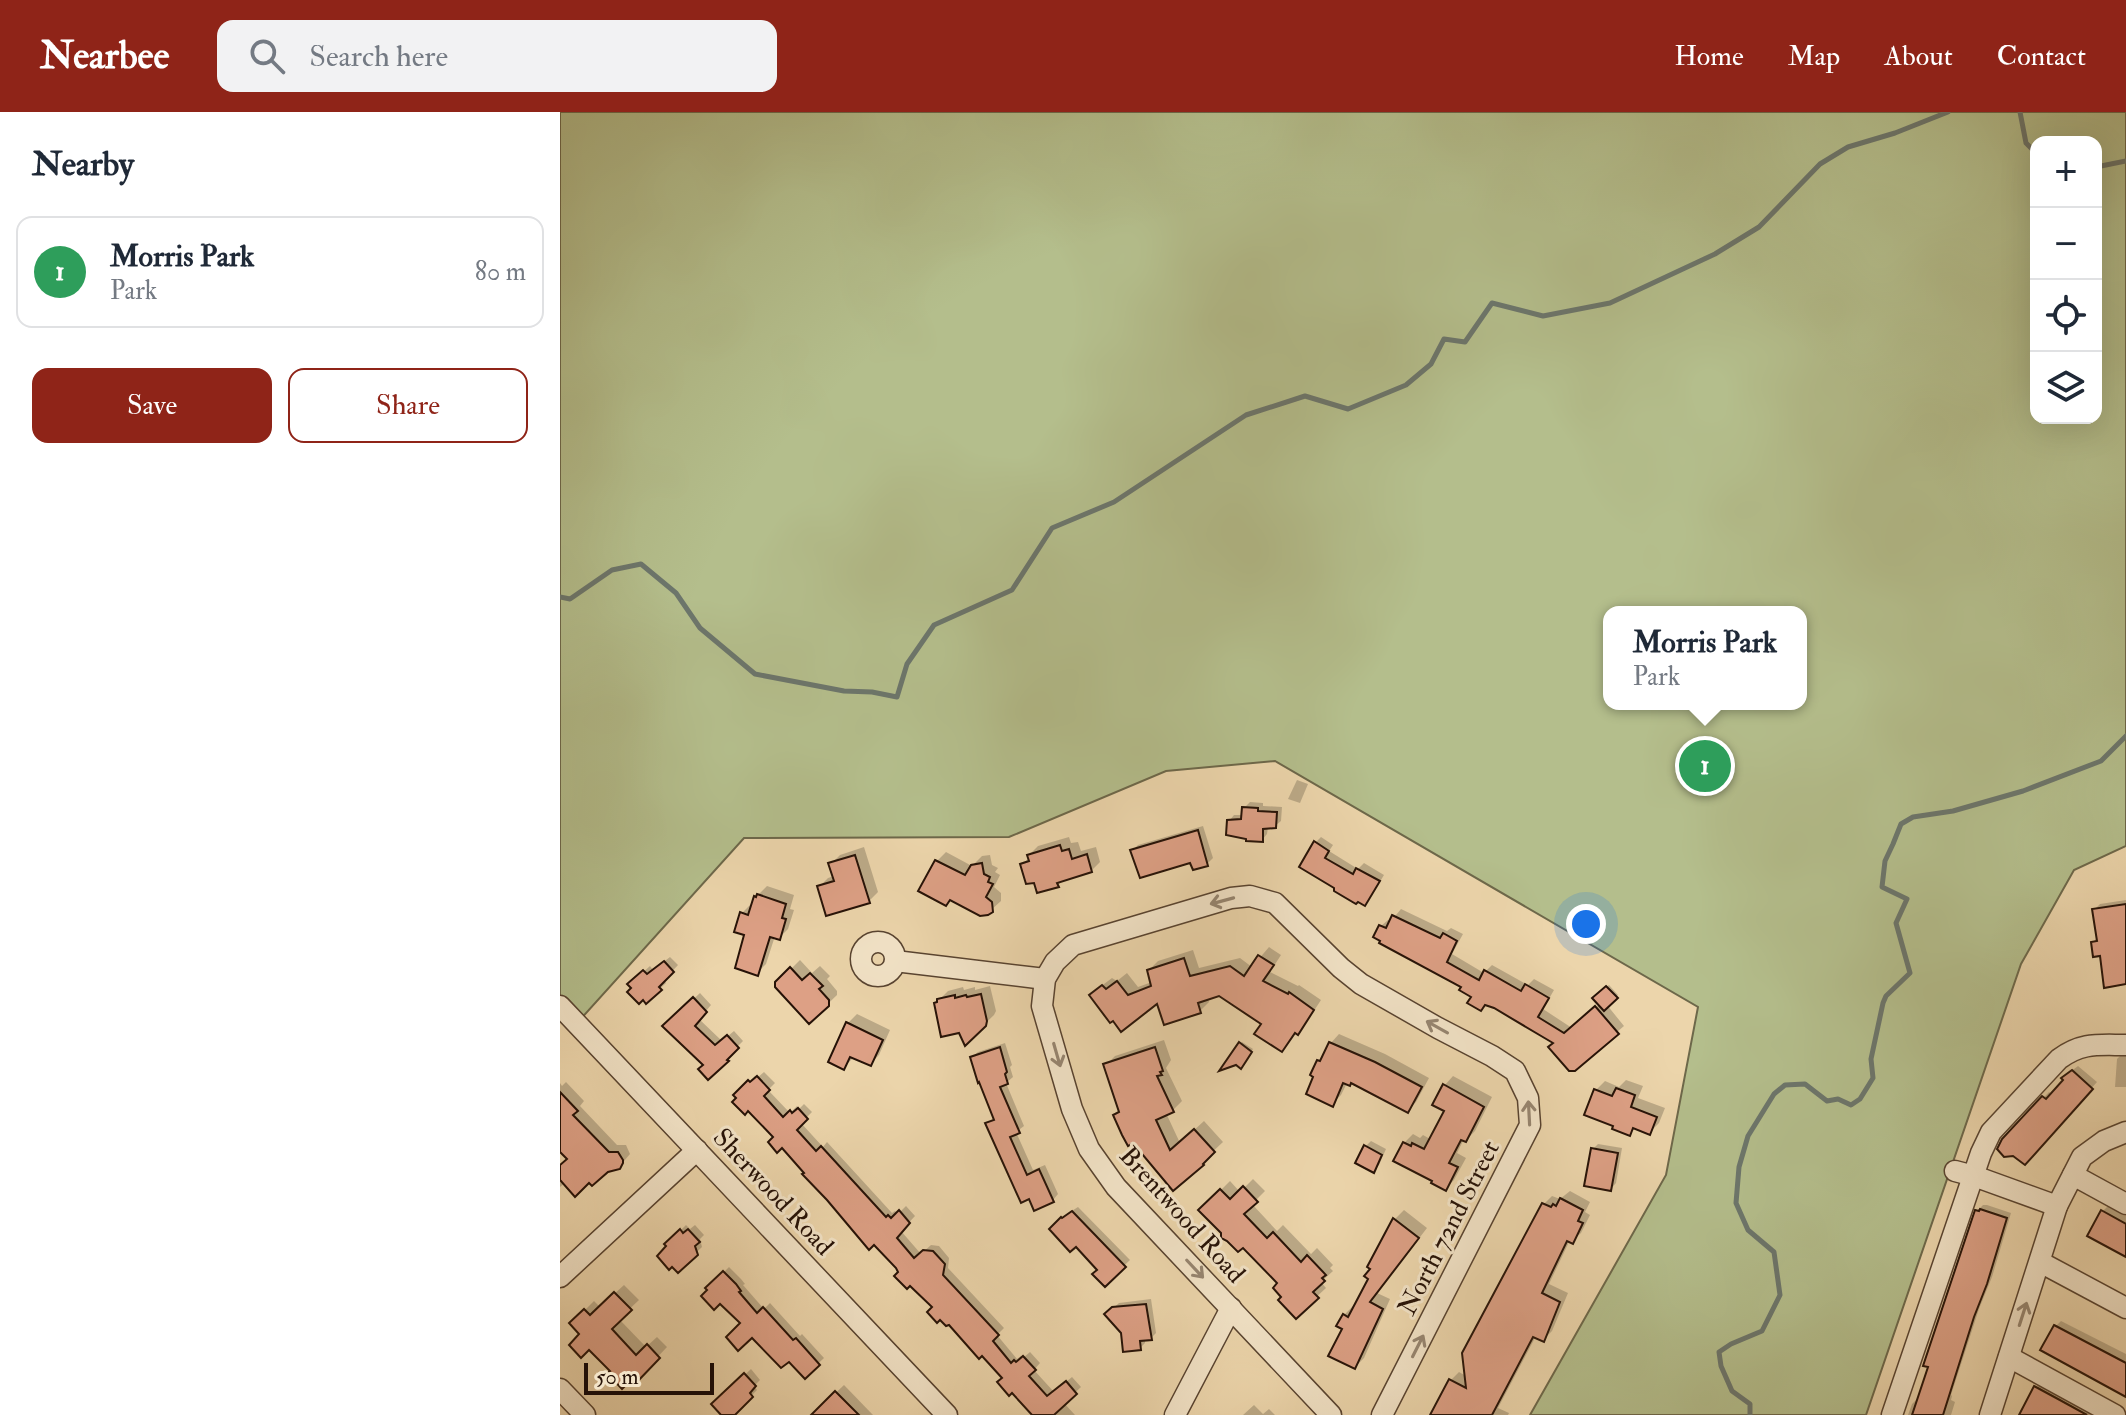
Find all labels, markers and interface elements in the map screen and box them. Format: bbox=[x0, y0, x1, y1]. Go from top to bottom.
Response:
search box bbox=[217, 20, 777, 92]
text: Nearbee bbox=[40, 32, 169, 80]
icon: search bbox=[245, 34, 289, 78]
text: Search here bbox=[309, 38, 448, 75]
text: Home bbox=[1674, 39, 1744, 74]
text: Map bbox=[1788, 39, 1840, 74]
text: About bbox=[1884, 39, 1953, 74]
text: Contact bbox=[1997, 39, 2086, 74]
map controls bbox=[2030, 136, 2102, 424]
button: + bbox=[2030, 136, 2102, 208]
text: Nearby bbox=[32, 143, 134, 186]
button: − bbox=[2030, 208, 2102, 280]
text: Morris Park bbox=[110, 238, 254, 275]
text: 1 bbox=[55, 256, 65, 288]
text: 80 m bbox=[475, 256, 526, 288]
text: Park bbox=[110, 275, 157, 307]
button: locate bbox=[2030, 280, 2102, 352]
button: layers bbox=[2030, 352, 2102, 424]
button: Save bbox=[32, 368, 272, 443]
button: Share bbox=[288, 368, 528, 443]
popup bbox=[1603, 606, 1807, 710]
text: Morris Park bbox=[1633, 624, 1777, 661]
text: Park bbox=[1633, 661, 1680, 693]
pin: 1 bbox=[1679, 736, 1731, 796]
one-way arrow bbox=[1210, 895, 1236, 910]
your location bbox=[1566, 904, 1606, 944]
one-way arrow bbox=[1426, 1019, 1449, 1035]
one-way arrow bbox=[1050, 1041, 1065, 1067]
one-way arrow bbox=[1521, 1100, 1536, 1126]
street label: Sherwood Road bbox=[706, 1122, 840, 1262]
street label: North 72nd Street bbox=[1391, 1135, 1507, 1321]
street label: Brentwood Road bbox=[1112, 1140, 1252, 1290]
one-way arrow bbox=[1185, 1259, 1204, 1279]
one-way arrow bbox=[2016, 1302, 2031, 1327]
one-way arrow bbox=[1411, 1334, 1426, 1358]
scale bar bbox=[584, 1359, 714, 1395]
text: 50 m bbox=[596, 1363, 638, 1391]

